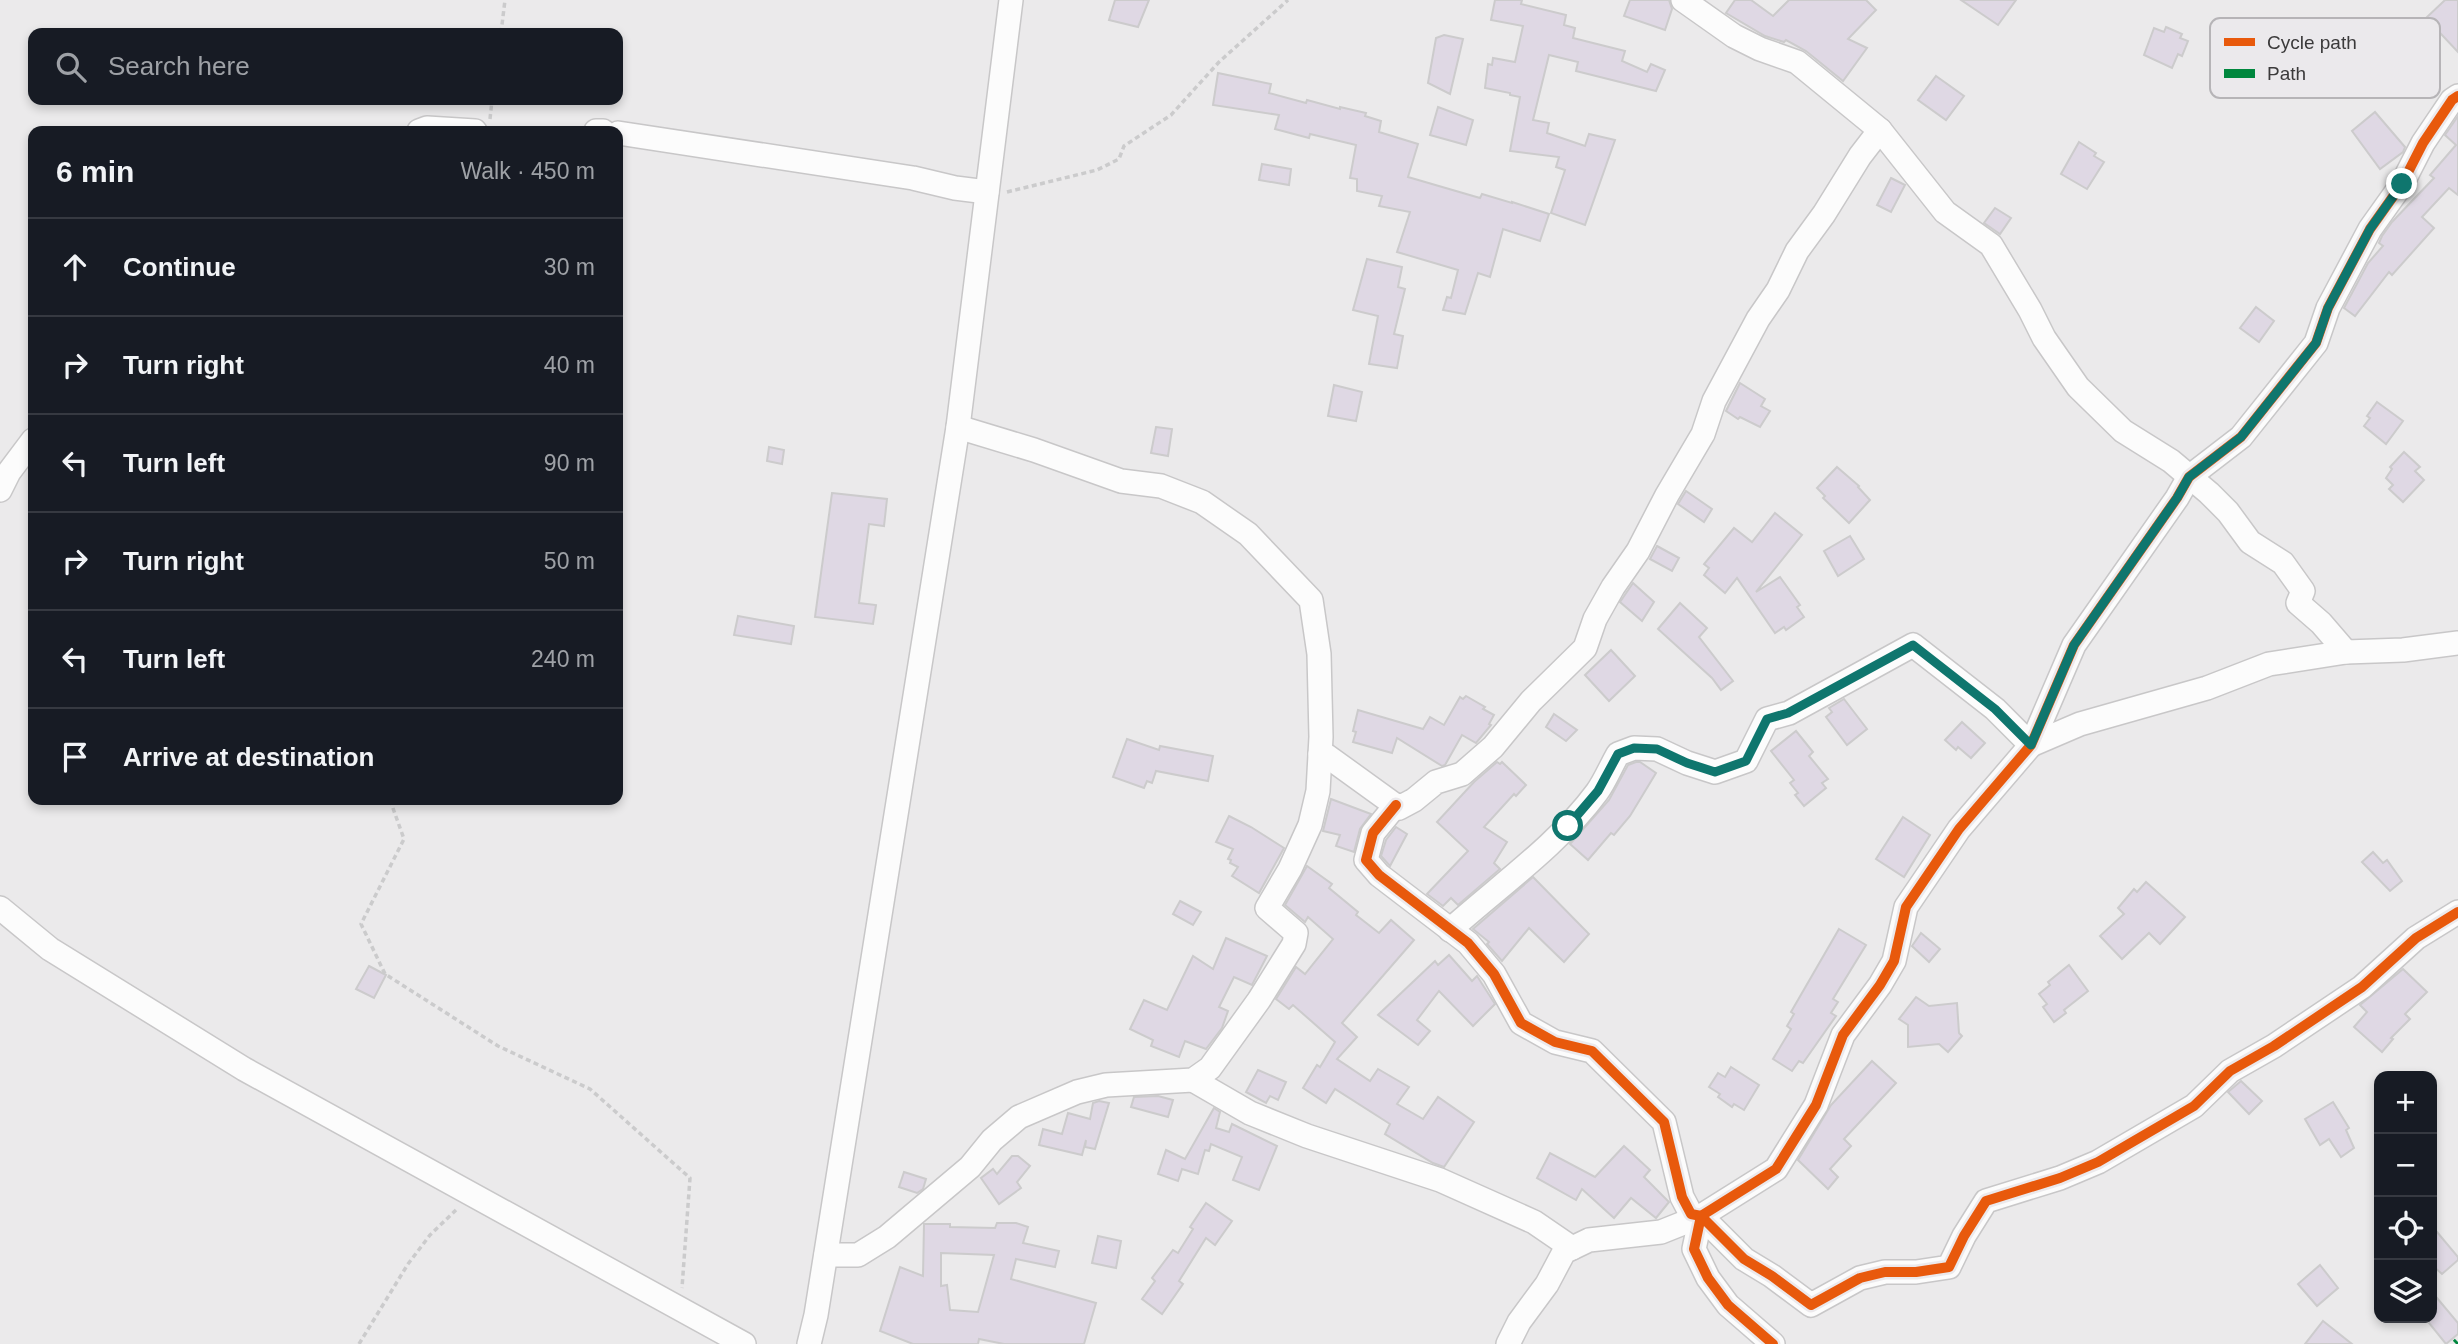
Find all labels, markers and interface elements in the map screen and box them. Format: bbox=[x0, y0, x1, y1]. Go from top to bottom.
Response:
legend bbox=[2210, 18, 2440, 98]
search box bbox=[28, 28, 623, 105]
text: Cycle path bbox=[2267, 32, 2357, 53]
icon: search bbox=[52, 48, 90, 86]
text: Search here bbox=[108, 51, 250, 81]
text: Path bbox=[2267, 63, 2306, 84]
text: 6 min bbox=[56, 155, 134, 188]
text: Walk · 450 m bbox=[460, 158, 595, 184]
route end bbox=[2386, 168, 2417, 199]
icon: ahead bbox=[56, 248, 94, 286]
text: Continue bbox=[123, 252, 236, 282]
text: 30 m bbox=[544, 254, 595, 280]
icon: right bbox=[56, 346, 94, 384]
text: Turn right bbox=[123, 350, 244, 380]
text: 40 m bbox=[544, 352, 595, 378]
icon: left bbox=[56, 444, 94, 482]
text: Turn left bbox=[123, 448, 225, 478]
text: 90 m bbox=[544, 450, 595, 476]
icon: right bbox=[56, 542, 94, 580]
text: Turn right bbox=[123, 546, 244, 576]
text: 50 m bbox=[544, 548, 595, 574]
icon: left bbox=[56, 640, 94, 678]
text: Turn left bbox=[123, 644, 225, 674]
text: 240 m bbox=[531, 646, 595, 672]
icon: arrive bbox=[56, 738, 94, 776]
text: Arrive at destination bbox=[123, 742, 374, 772]
route start bbox=[1552, 810, 1583, 841]
map controls bbox=[2374, 1071, 2437, 1323]
button: + bbox=[2374, 1071, 2437, 1134]
button: − bbox=[2374, 1134, 2437, 1197]
button: locate bbox=[2374, 1197, 2437, 1260]
button: layers bbox=[2374, 1260, 2437, 1323]

